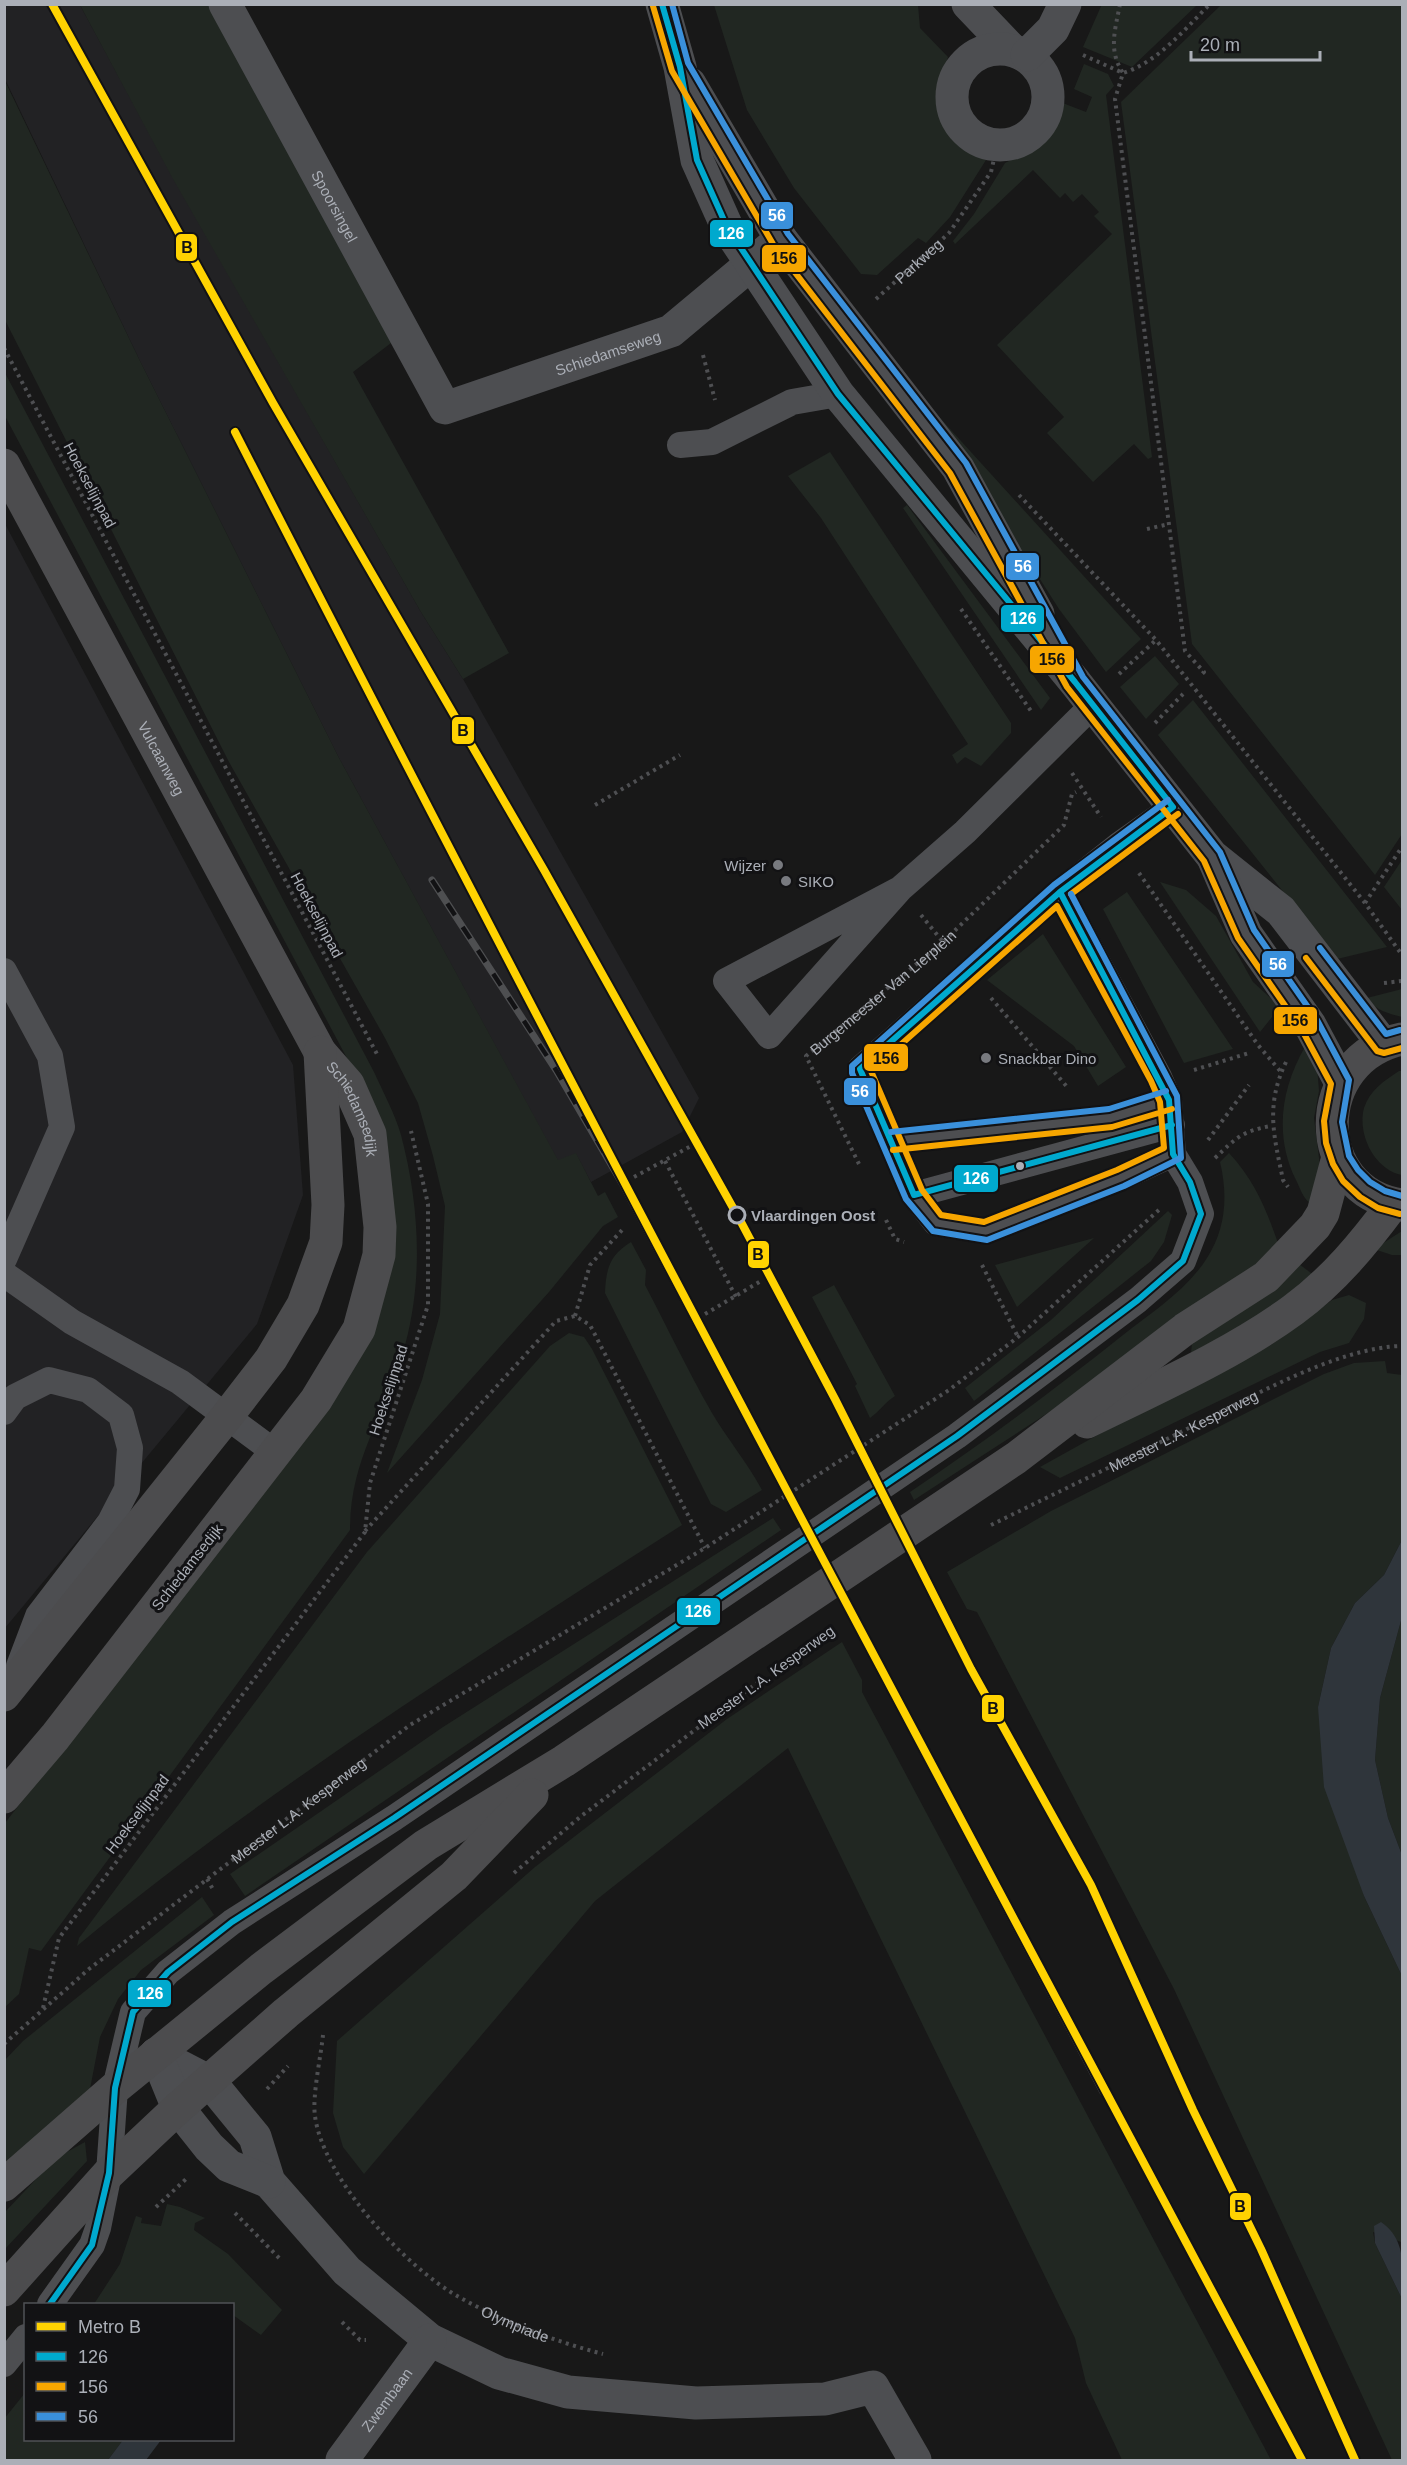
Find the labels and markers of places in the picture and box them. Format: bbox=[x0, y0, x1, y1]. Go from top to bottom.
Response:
place label: Wijzer bbox=[724, 857, 766, 874]
marker: Wijzer bbox=[771, 858, 785, 872]
place label: SIKO bbox=[798, 873, 834, 890]
marker: SIKO bbox=[779, 874, 793, 888]
place label: Snackbar Dino bbox=[998, 1050, 1096, 1067]
marker: Snackbar Dino bbox=[979, 1051, 993, 1065]
unlabelled marker bbox=[1014, 1160, 1026, 1172]
marker: Vlaardingen Oost bbox=[728, 1206, 746, 1224]
place label: Vlaardingen Oost bbox=[751, 1207, 875, 1224]

